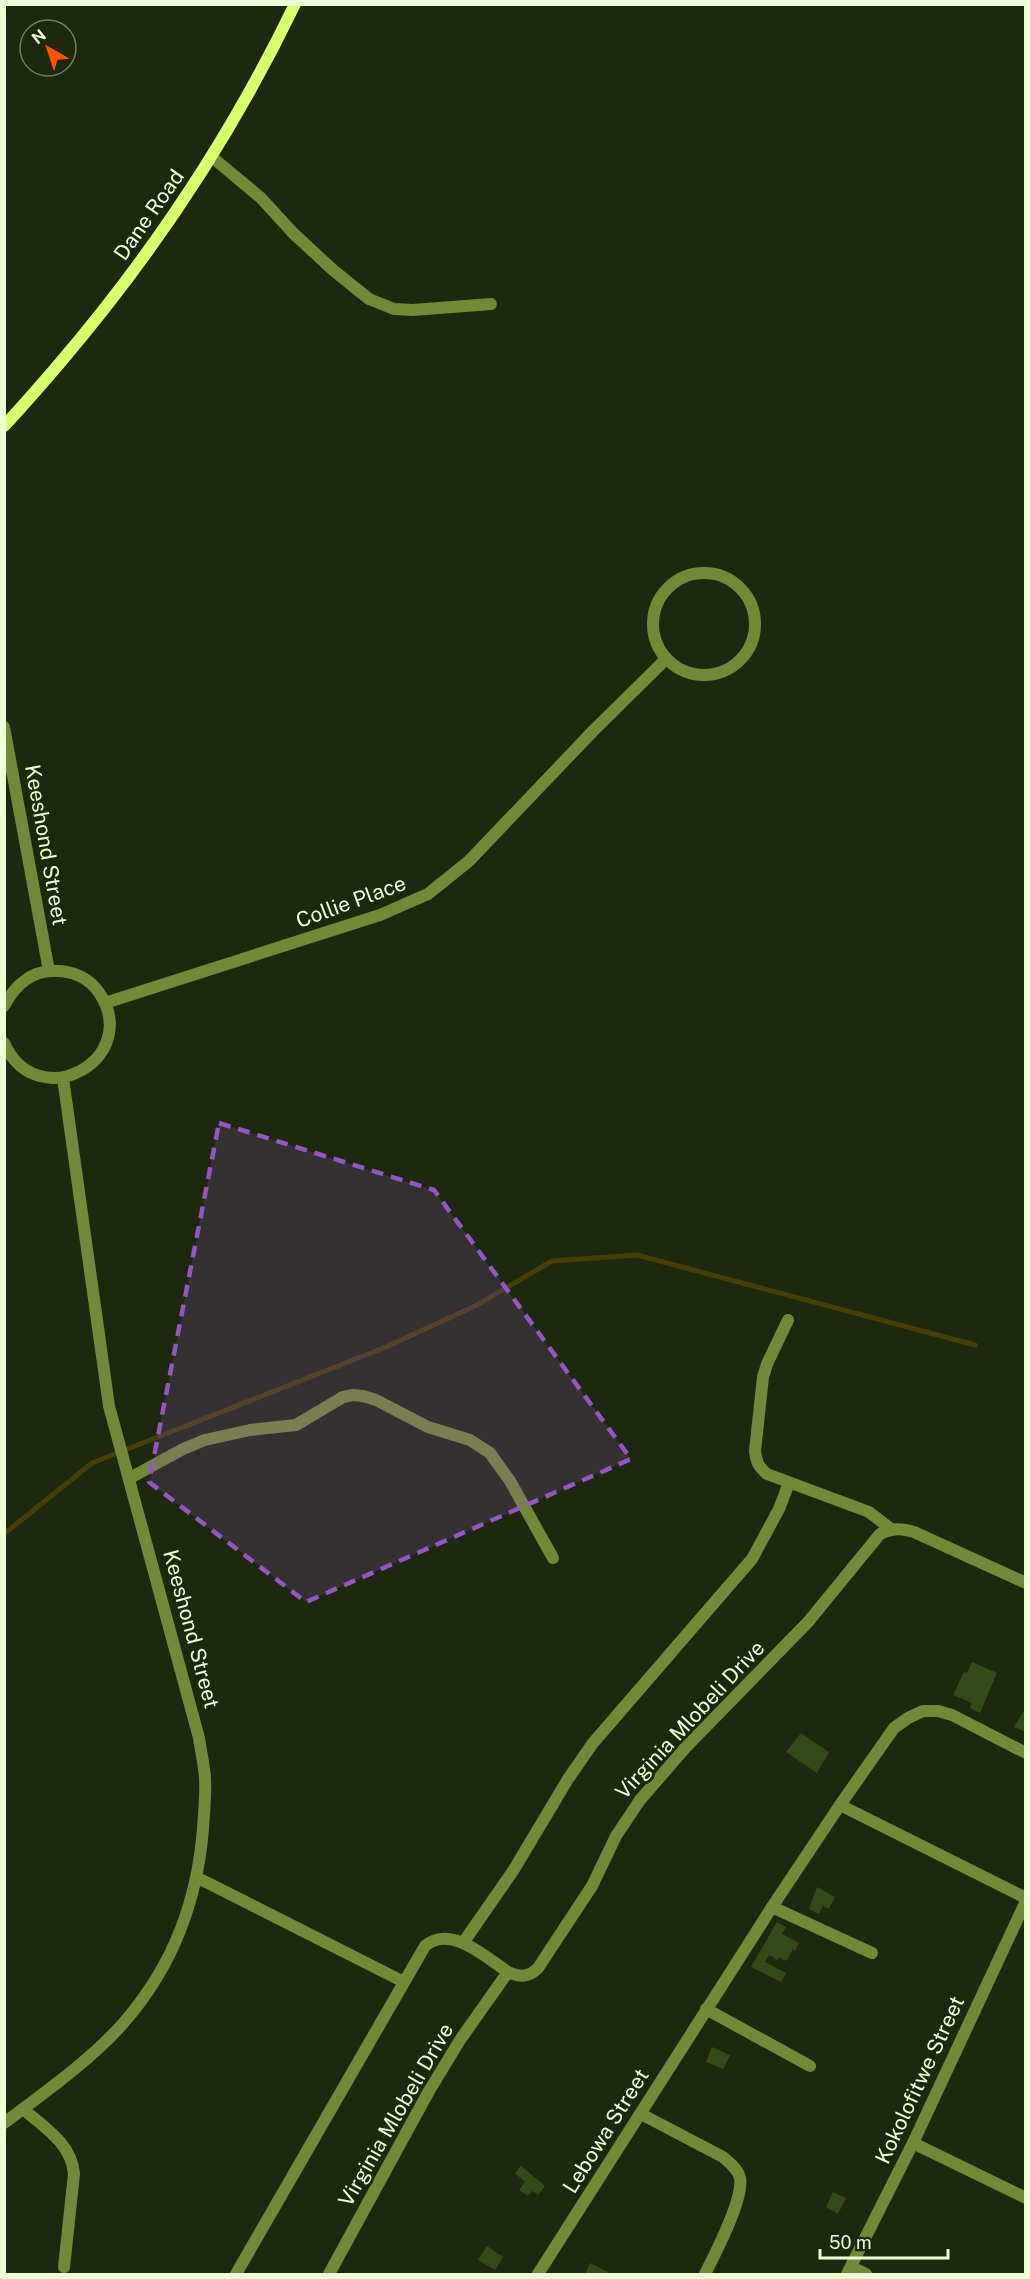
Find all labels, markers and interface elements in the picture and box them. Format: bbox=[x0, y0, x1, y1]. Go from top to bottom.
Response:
north arrow bbox=[18, 18, 78, 78]
text: N bbox=[28, 25, 50, 48]
street label: Dane Road bbox=[108, 165, 189, 265]
street label: Keeshond Street bbox=[20, 762, 73, 927]
street label: Collie Place bbox=[292, 870, 409, 933]
street label: Keeshond Street bbox=[158, 1547, 225, 1711]
street label: Virginia Mlobeli Drive bbox=[610, 1635, 769, 1804]
street label: Kokolofitwe Street bbox=[870, 1992, 969, 2168]
street label: Virginia Mlobeli Drive bbox=[333, 2019, 458, 2211]
street label: Lebowa Street bbox=[557, 2064, 654, 2198]
scale bar bbox=[820, 2222, 948, 2260]
text: 50 m bbox=[829, 2232, 872, 2253]

